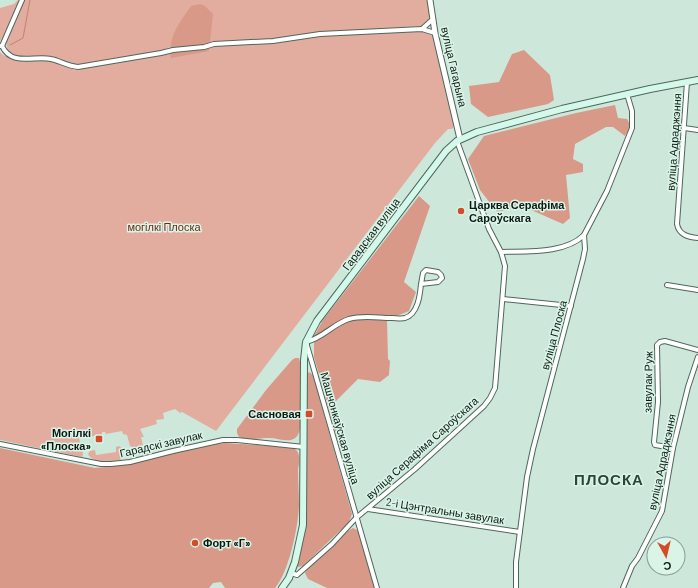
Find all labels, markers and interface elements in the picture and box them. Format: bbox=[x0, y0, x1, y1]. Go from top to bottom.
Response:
street label: вуліца Гагарына bbox=[439, 26, 470, 109]
street label: вуліца Адраджэння bbox=[664, 93, 683, 191]
street label: Гарадская вуліца bbox=[339, 194, 403, 272]
place label: Царква Серафіма Сароўскага bbox=[469, 198, 565, 224]
marker: Царква Серафіма Сароўскага bbox=[456, 206, 466, 216]
park label: могілкі Плоска bbox=[127, 220, 202, 233]
street label: вуліца Плоска bbox=[538, 298, 569, 371]
street label: завулак Руж bbox=[640, 350, 655, 413]
street label: Машчонкаўская вуліца bbox=[318, 370, 363, 486]
street label: вуліца Серафіма Сароўскага bbox=[363, 393, 481, 501]
place label: Сасновая bbox=[248, 407, 301, 420]
marker: Сасновая bbox=[304, 409, 314, 419]
street label: вуліца Адраджэння bbox=[645, 413, 678, 511]
place label: Могілкі «Плоска» bbox=[41, 426, 91, 452]
street label: Гарадскі завулак bbox=[118, 428, 204, 459]
marker: Могілкі «Плоска» bbox=[94, 434, 104, 444]
district label: ПЛОСКА bbox=[574, 470, 644, 488]
street label: 2-і Цэнтральны завулак bbox=[385, 495, 505, 526]
place label: Форт «Г» bbox=[203, 536, 251, 549]
north arrow bbox=[646, 536, 686, 576]
marker: Форт «Г» bbox=[190, 538, 200, 548]
text: С bbox=[663, 559, 672, 573]

